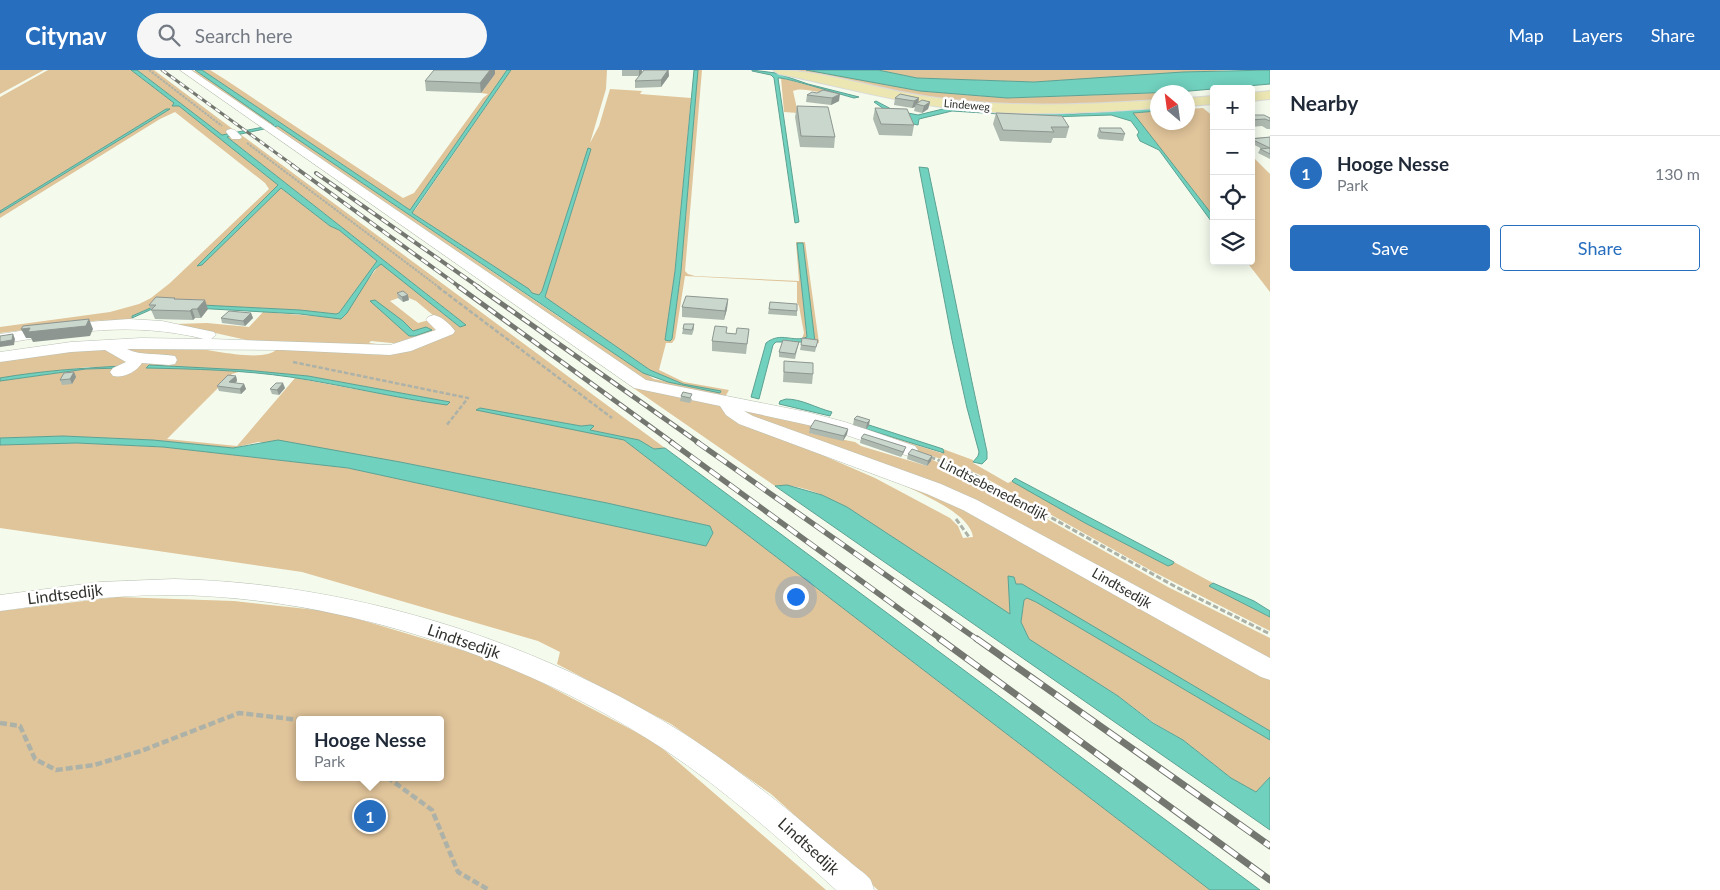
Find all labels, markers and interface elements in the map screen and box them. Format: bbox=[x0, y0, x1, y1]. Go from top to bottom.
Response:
search box bbox=[137, 13, 487, 58]
text: Citynav bbox=[25, 21, 107, 50]
icon: search bbox=[155, 21, 183, 49]
text: Search here bbox=[195, 24, 293, 47]
text: Map bbox=[1508, 24, 1544, 46]
text: Layers bbox=[1572, 24, 1623, 46]
text: Share bbox=[1651, 24, 1695, 46]
north arrow bbox=[1150, 85, 1195, 130]
map controls bbox=[1210, 85, 1255, 265]
button: + bbox=[1210, 85, 1255, 130]
text: Nearby bbox=[1290, 90, 1358, 115]
street label: Lindeweg bbox=[943, 96, 991, 113]
button: − bbox=[1210, 130, 1255, 175]
text: Hooge Nesse bbox=[1337, 152, 1449, 175]
text: 1 bbox=[1301, 164, 1311, 183]
text: 130 m bbox=[1655, 164, 1700, 183]
button: locate bbox=[1210, 175, 1255, 220]
text: Park bbox=[1337, 175, 1368, 194]
button: layers bbox=[1210, 220, 1255, 265]
button: Save bbox=[1290, 225, 1490, 271]
button: Share bbox=[1500, 225, 1700, 271]
street label: Lindtsebenedendijk bbox=[937, 454, 1052, 524]
street label: Lindtsedijk bbox=[1089, 564, 1156, 612]
street label: Lindtsedijk bbox=[26, 579, 105, 608]
your location bbox=[783, 584, 809, 610]
street label: Lindtsedijk bbox=[425, 619, 504, 662]
popup bbox=[296, 716, 444, 781]
text: Hooge Nesse bbox=[314, 728, 426, 751]
text: Park bbox=[314, 751, 345, 770]
pin: 1 bbox=[354, 797, 386, 835]
street label: Lindtsedijk bbox=[775, 813, 845, 879]

